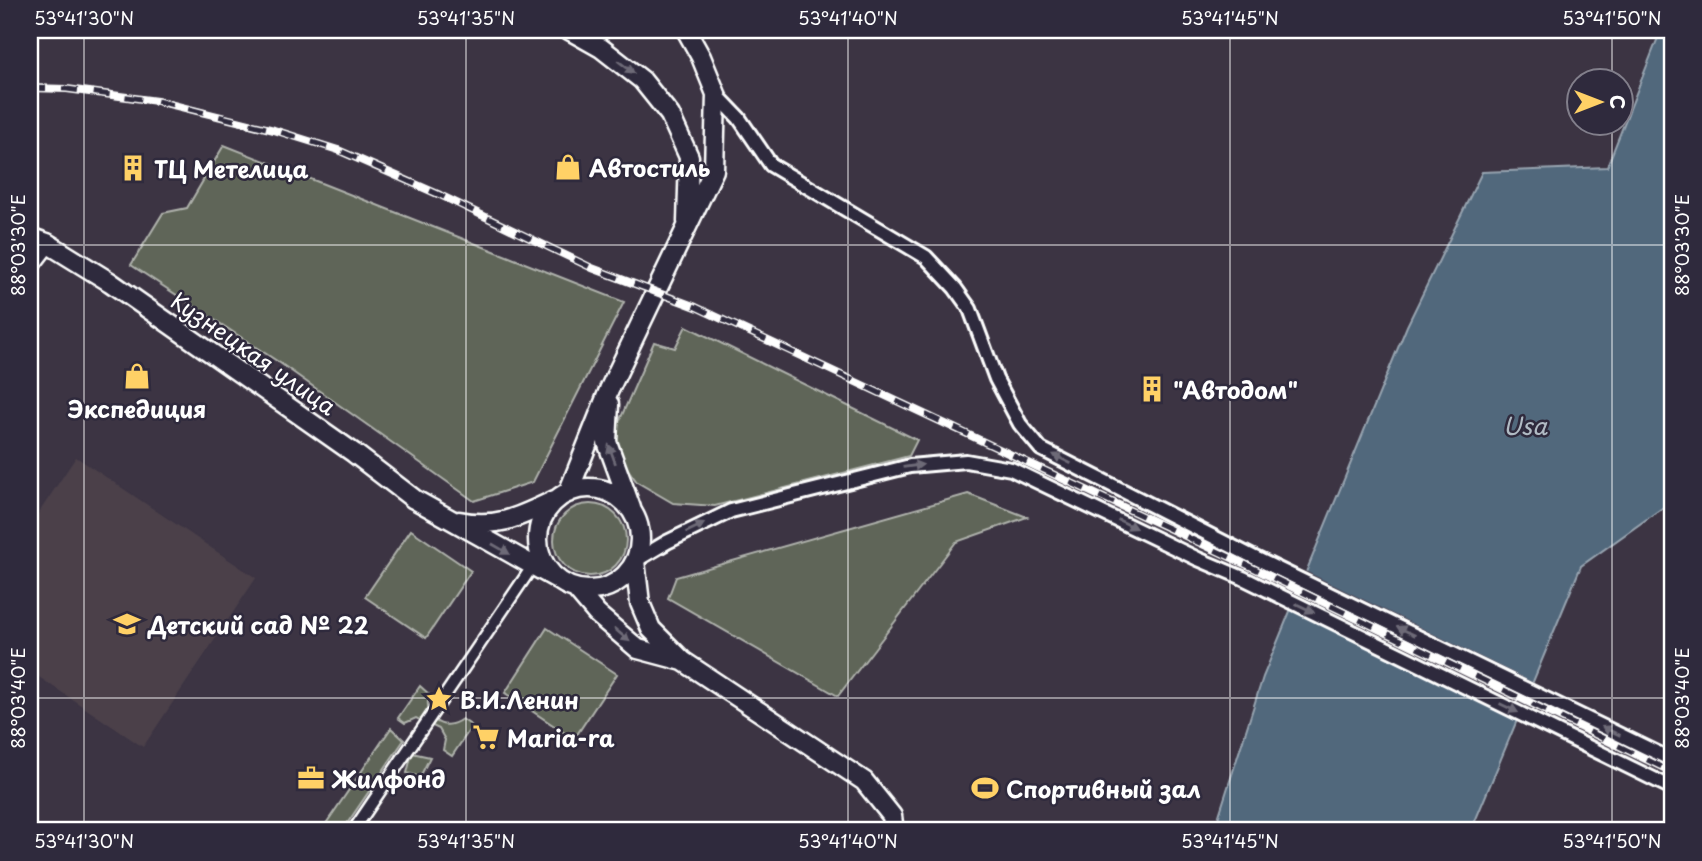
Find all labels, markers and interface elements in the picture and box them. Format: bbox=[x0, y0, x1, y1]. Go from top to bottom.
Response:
text: 53°41'30"N bbox=[34, 4, 134, 31]
text: 53°41'35"N bbox=[417, 4, 515, 31]
text: 53°41'40"N bbox=[798, 4, 898, 31]
text: 53°41'45"N bbox=[1181, 4, 1279, 31]
text: 53°41'50"N bbox=[1562, 4, 1662, 31]
one-way arrow bbox=[617, 60, 635, 74]
north arrow bbox=[1566, 66, 1636, 136]
text: С bbox=[1604, 95, 1632, 109]
place label: Автостиль bbox=[589, 150, 711, 185]
place label: ТЦ Метелица bbox=[154, 151, 309, 186]
shop icon: Автостиль bbox=[553, 152, 583, 182]
building icon: ТЦ Метелица bbox=[118, 153, 148, 183]
text: 88°03'30"E bbox=[4, 194, 31, 296]
text: 88°03'30"E bbox=[1668, 194, 1695, 296]
street label: Кузнецкая улица bbox=[164, 283, 344, 424]
shop icon: Экспедиция bbox=[122, 361, 152, 391]
place label: "Автодом" bbox=[1173, 372, 1298, 407]
building icon: "Автодом" bbox=[1137, 374, 1167, 404]
place label: Экспедиция bbox=[68, 391, 206, 426]
water label: Usa bbox=[1503, 407, 1548, 443]
one-way arrow bbox=[606, 443, 617, 464]
one-way arrow bbox=[1052, 454, 1072, 465]
one-way arrow bbox=[902, 461, 924, 472]
one-way arrow bbox=[1117, 519, 1137, 530]
one-way arrow bbox=[685, 523, 705, 534]
one-way arrow bbox=[491, 543, 511, 555]
one-way arrow bbox=[1295, 602, 1315, 614]
place label: Детский сад № 22 bbox=[147, 607, 369, 642]
school or university icon: Детский сад № 22 bbox=[112, 609, 142, 639]
one-way arrow bbox=[1396, 626, 1416, 637]
one-way arrow bbox=[613, 627, 631, 643]
text: 88°03'40"E bbox=[4, 647, 31, 749]
text: 88°03'40"E bbox=[1668, 647, 1695, 749]
place label: В.И.Ленин bbox=[460, 682, 579, 717]
place icon: В.И.Ленин bbox=[424, 684, 454, 714]
one-way arrow bbox=[1499, 703, 1519, 714]
place label: Maria-ra bbox=[507, 720, 615, 755]
supermarket icon: Maria-ra bbox=[471, 722, 501, 752]
one-way arrow bbox=[1601, 725, 1621, 736]
place label: Жилфонд bbox=[331, 761, 446, 796]
office icon: Жилфонд bbox=[296, 763, 326, 793]
place label: Спортивный зал bbox=[1006, 771, 1201, 806]
sports icon: Спортивный зал bbox=[970, 773, 1000, 803]
text: 53°41'30"N bbox=[34, 827, 134, 854]
text: 53°41'35"N bbox=[417, 827, 515, 854]
text: 53°41'40"N bbox=[798, 827, 898, 854]
text: 53°41'45"N bbox=[1181, 827, 1279, 854]
text: 53°41'50"N bbox=[1562, 827, 1662, 854]

